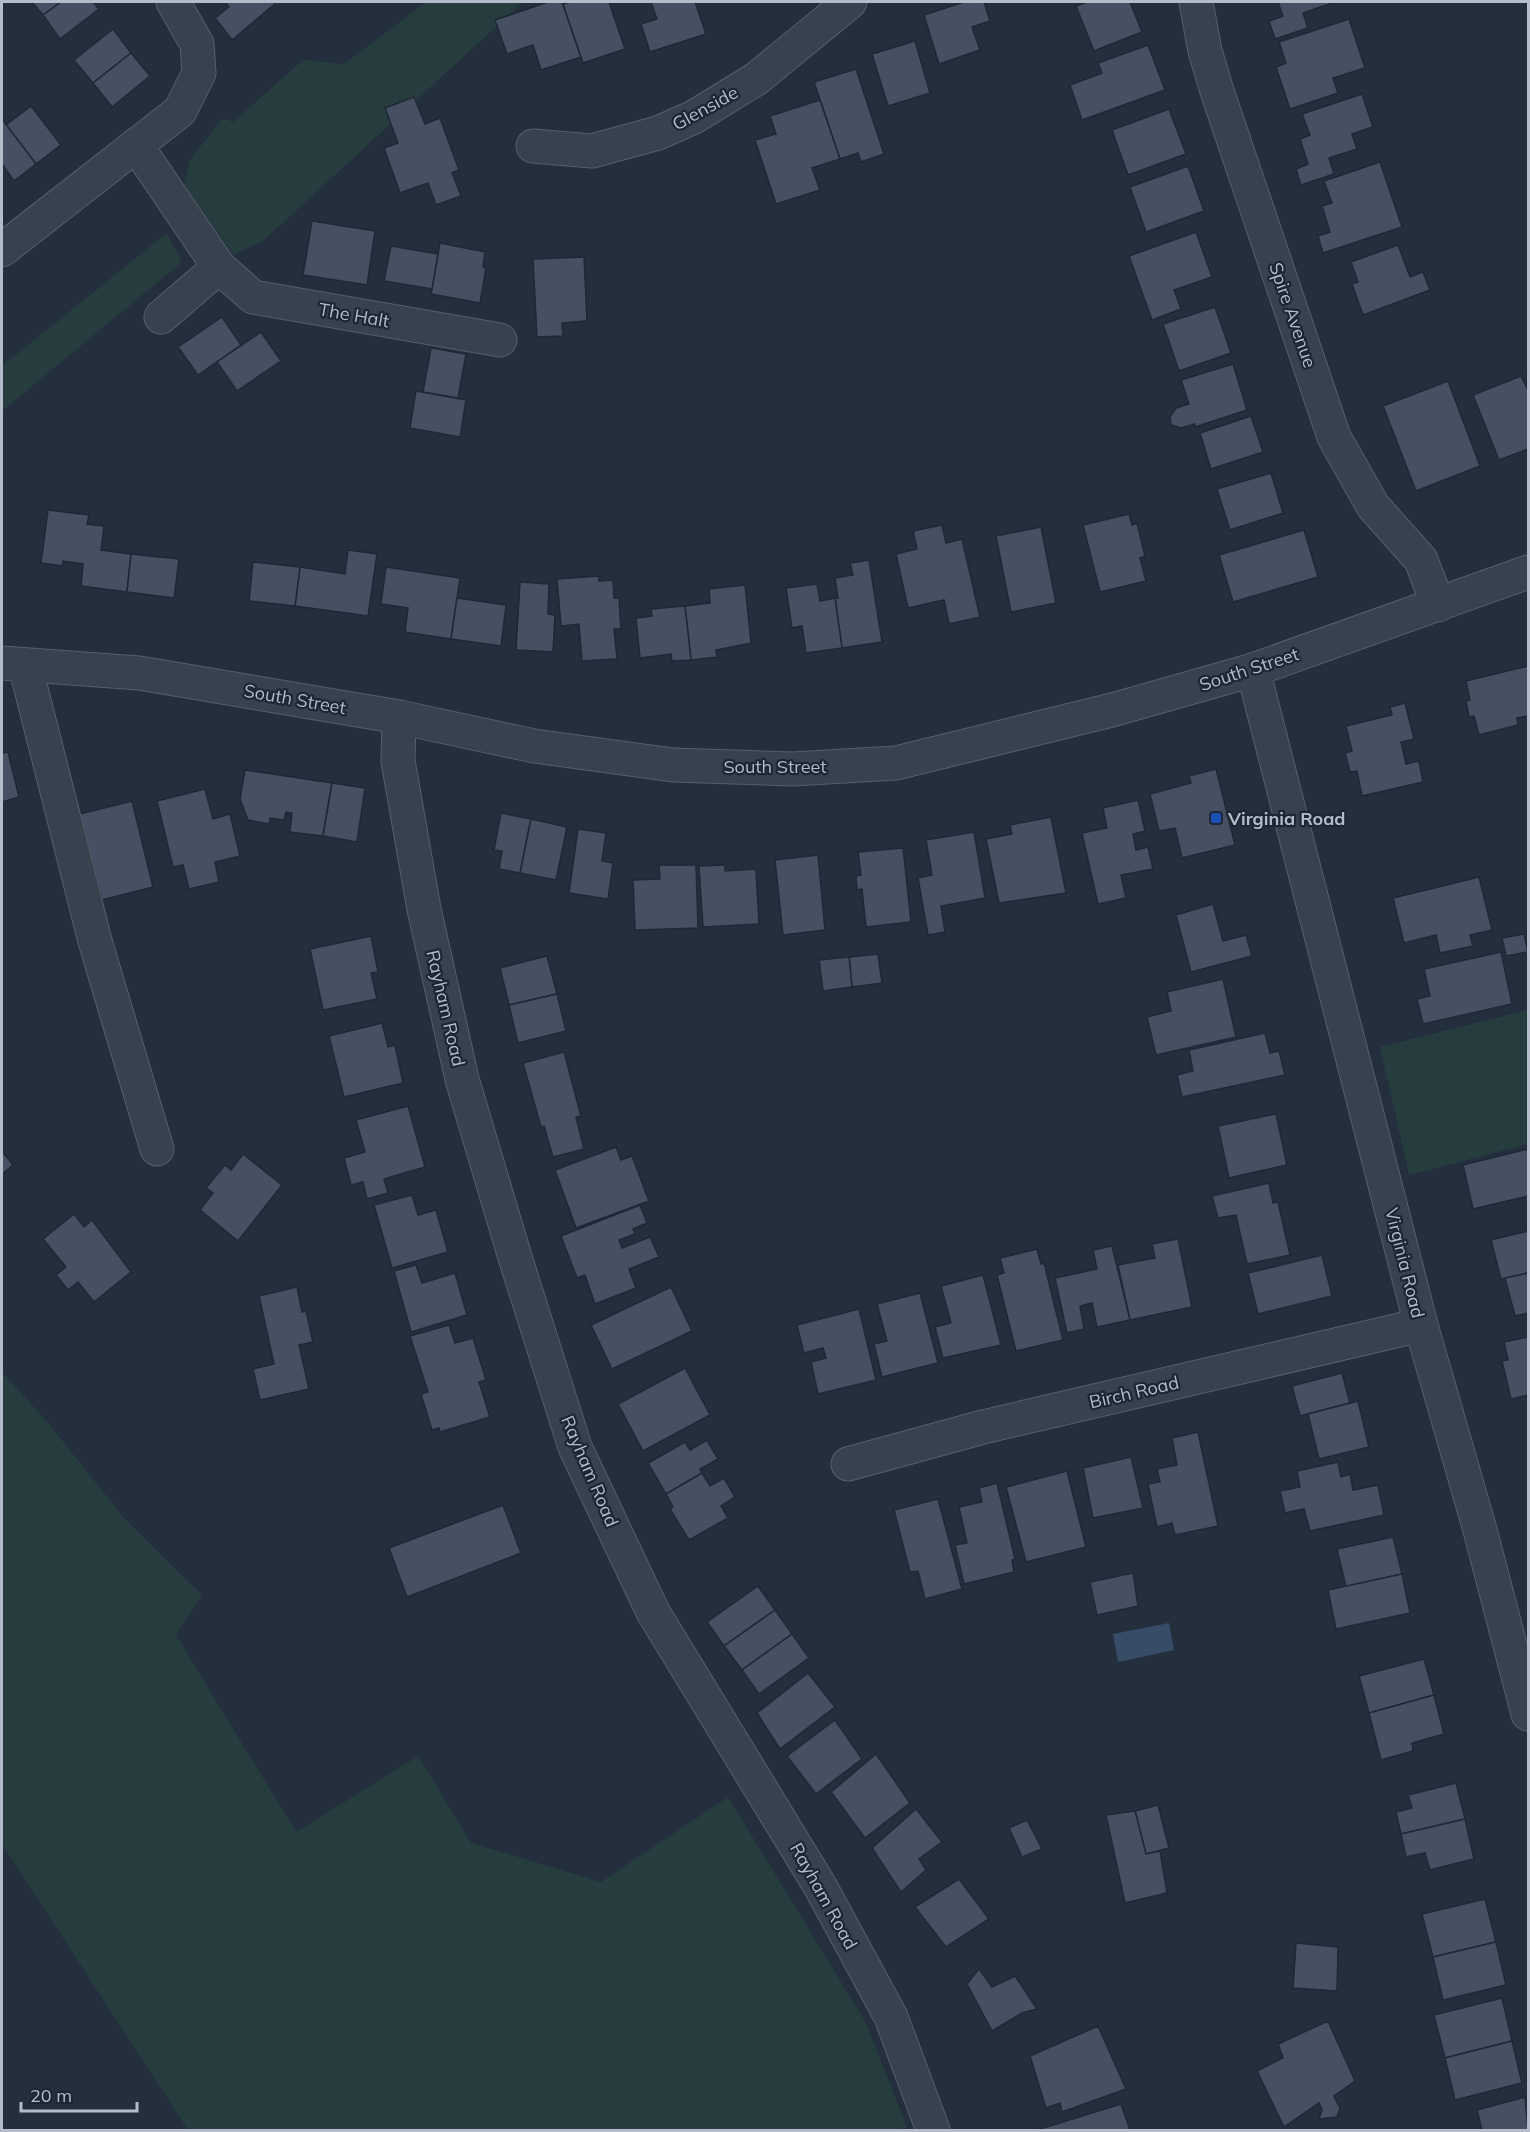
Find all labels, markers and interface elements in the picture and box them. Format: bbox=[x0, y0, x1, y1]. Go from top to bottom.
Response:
street label: Glenside bbox=[668, 81, 742, 135]
street label: Spire Avenue bbox=[1264, 259, 1322, 371]
street label: The Halt bbox=[317, 298, 391, 332]
street label: South Street bbox=[1196, 642, 1302, 696]
street label: South Street bbox=[242, 679, 348, 719]
street label: South Street bbox=[723, 755, 827, 778]
place label: Virginia Road bbox=[1227, 807, 1346, 830]
marker: Virginia Road bbox=[1209, 811, 1223, 825]
street label: Rayham Road bbox=[421, 948, 471, 1068]
street label: Virginia Road bbox=[1380, 1205, 1430, 1321]
street label: Birch Road bbox=[1087, 1371, 1181, 1413]
street label: Rayham Road bbox=[556, 1412, 624, 1530]
street label: Rayham Road bbox=[785, 1839, 863, 1953]
scale bar bbox=[21, 2075, 136, 2113]
text: 20 m bbox=[30, 2084, 72, 2107]

